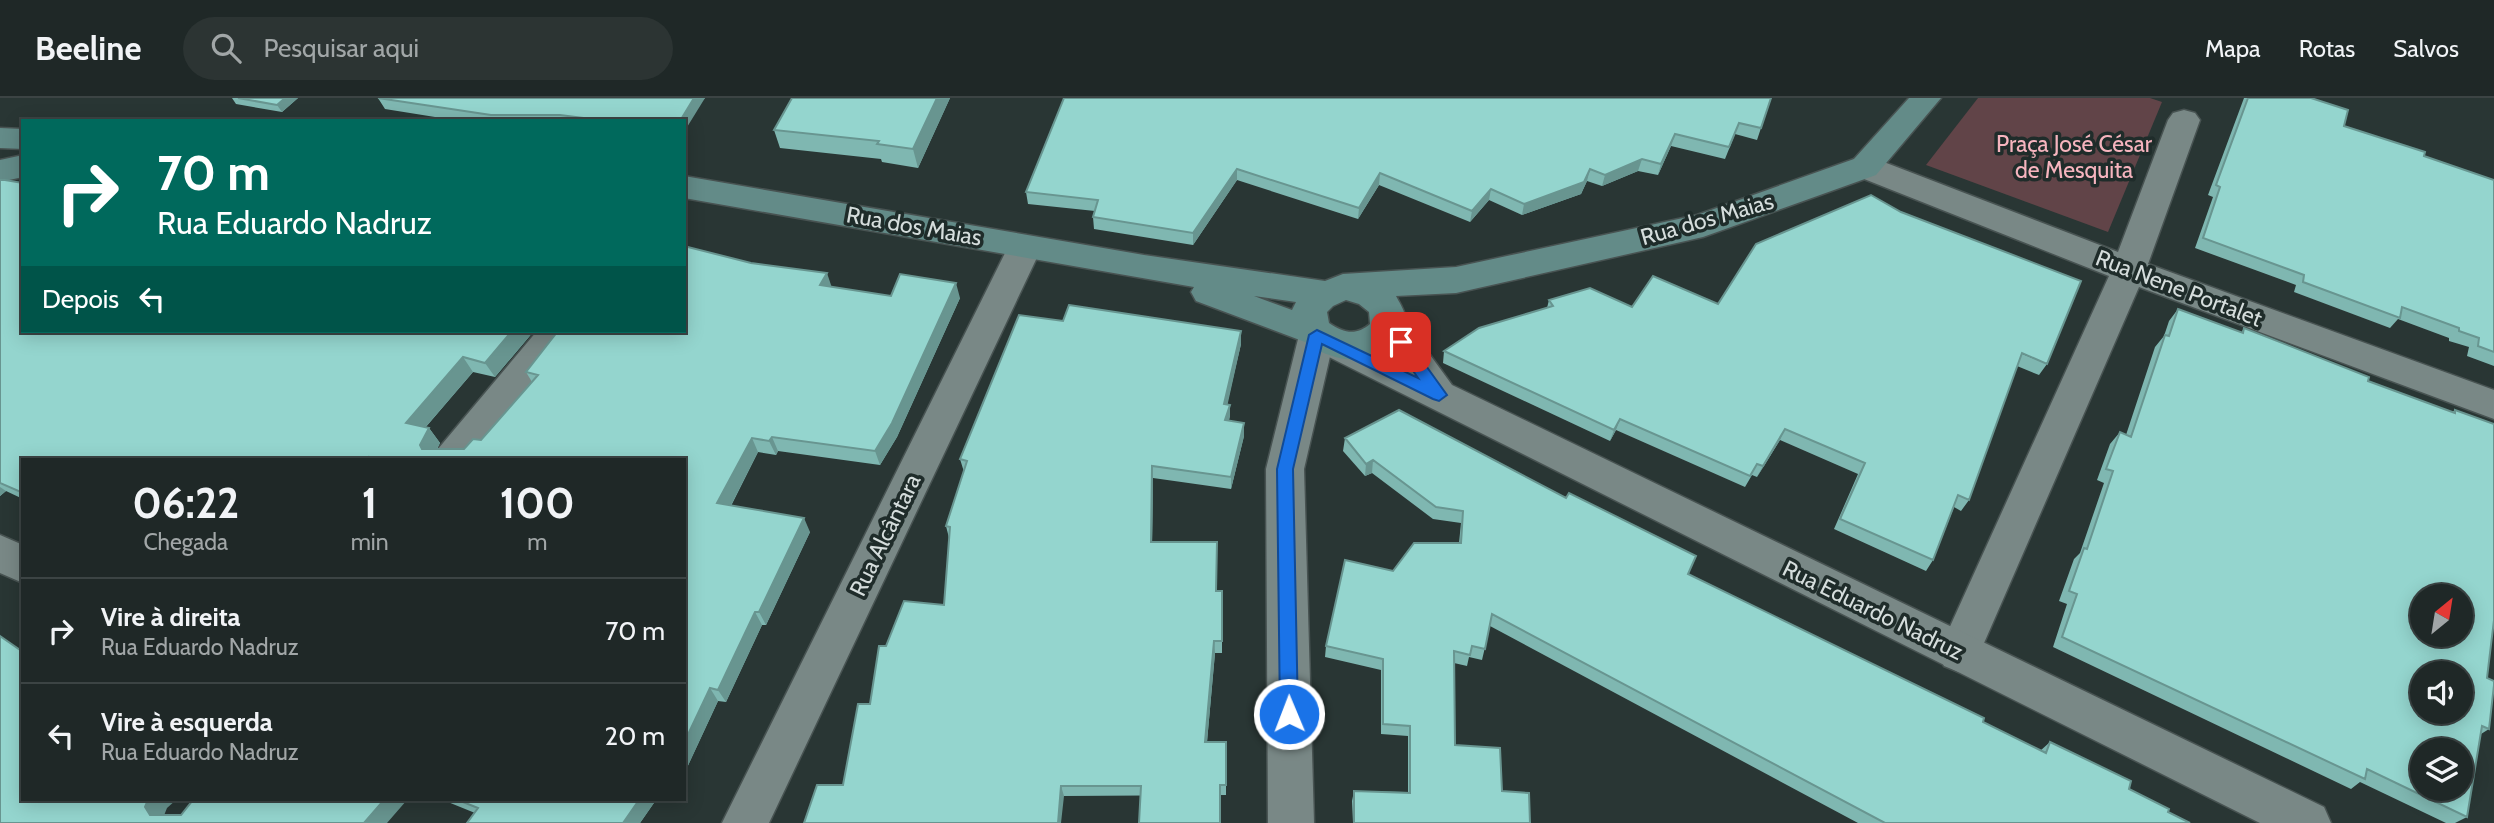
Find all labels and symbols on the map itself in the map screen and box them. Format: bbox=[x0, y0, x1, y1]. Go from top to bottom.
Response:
park label: Praça José César de Mesquita bbox=[1996, 130, 2153, 184]
street label: Rua dos Maias bbox=[1637, 187, 1777, 251]
street label: Rua dos Maias bbox=[844, 200, 984, 252]
street label: Rua Nene Portalet bbox=[2092, 243, 2266, 333]
pin bbox=[1371, 312, 1431, 372]
street label: Rua Alcântara bbox=[843, 469, 927, 601]
street label: Rua Eduardo Nadruz bbox=[1778, 554, 1968, 666]
north arrow bbox=[2410, 584, 2473, 648]
position arrow bbox=[1252, 677, 1326, 751]

